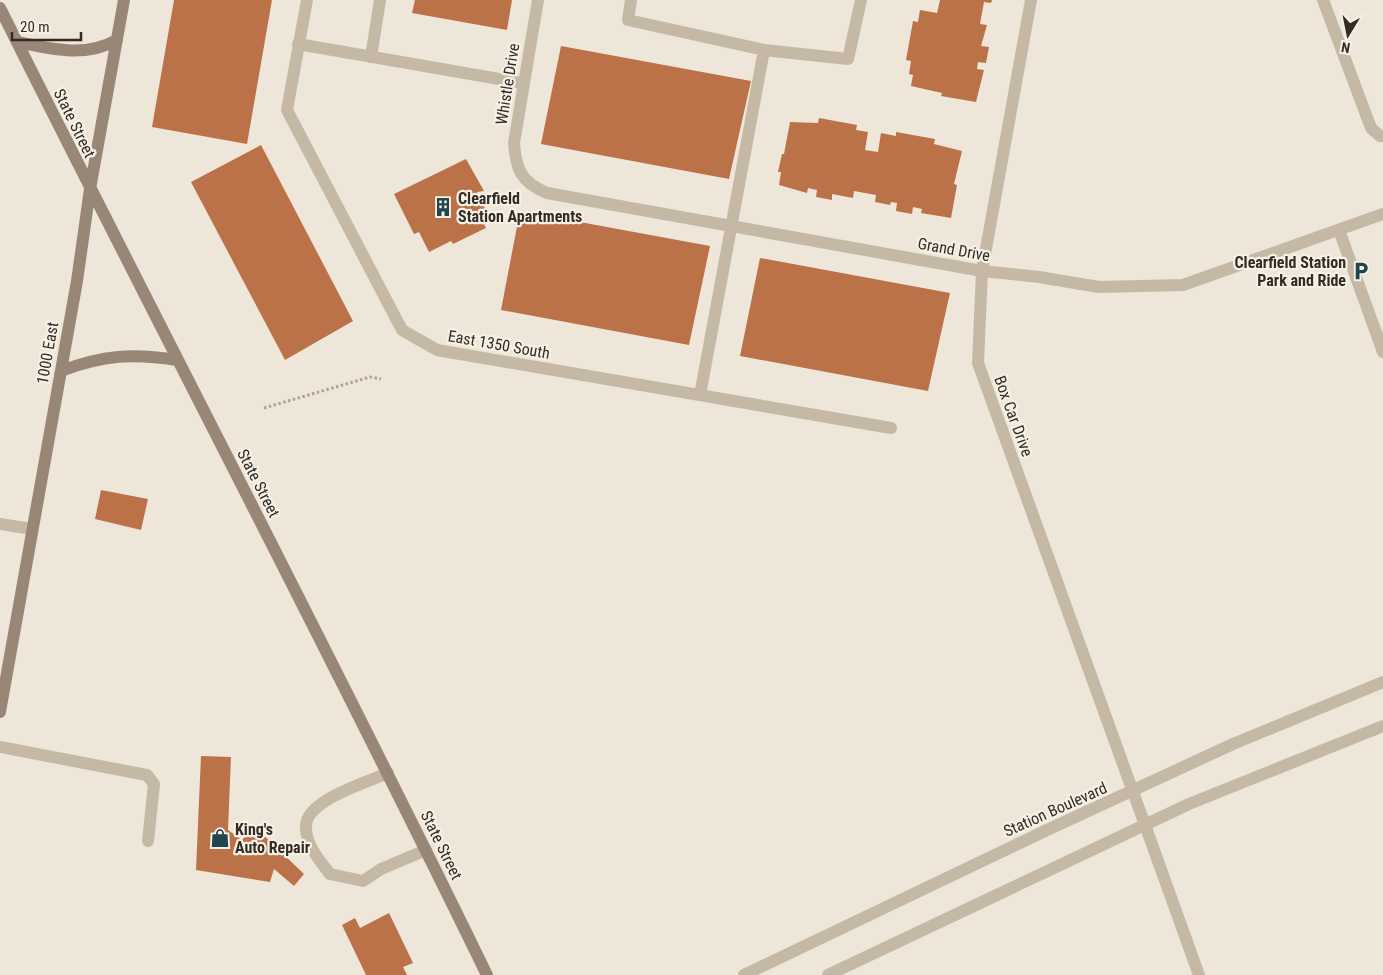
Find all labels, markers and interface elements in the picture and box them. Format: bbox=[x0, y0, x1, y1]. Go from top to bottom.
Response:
scale bar bbox=[12, 10, 81, 42]
north arrow bbox=[1323, 10, 1373, 60]
text: 20 m bbox=[20, 18, 50, 36]
text: N bbox=[1340, 39, 1351, 56]
street label: Whistle Drive bbox=[492, 42, 523, 126]
street label: State Street bbox=[50, 86, 99, 161]
place label: Clearfield Station Apartments bbox=[458, 189, 582, 226]
building icon: Clearfield Station Apartments bbox=[432, 196, 454, 218]
street label: Grand Drive bbox=[916, 234, 991, 265]
place label: Clearfield Station Park and Ride bbox=[1234, 253, 1346, 290]
parking icon: Clearfield Station Park and Ride bbox=[1350, 260, 1372, 282]
street label: 1000 East bbox=[33, 320, 62, 386]
street label: East 1350 South bbox=[446, 326, 551, 363]
street label: Box Car Drive bbox=[990, 373, 1037, 459]
street label: State Street bbox=[233, 446, 284, 521]
street label: Station Boulevard bbox=[1001, 778, 1110, 841]
street label: State Street bbox=[417, 808, 466, 883]
place label: King's Auto Repair bbox=[235, 820, 310, 857]
shop icon: King's Auto Repair bbox=[209, 827, 231, 849]

